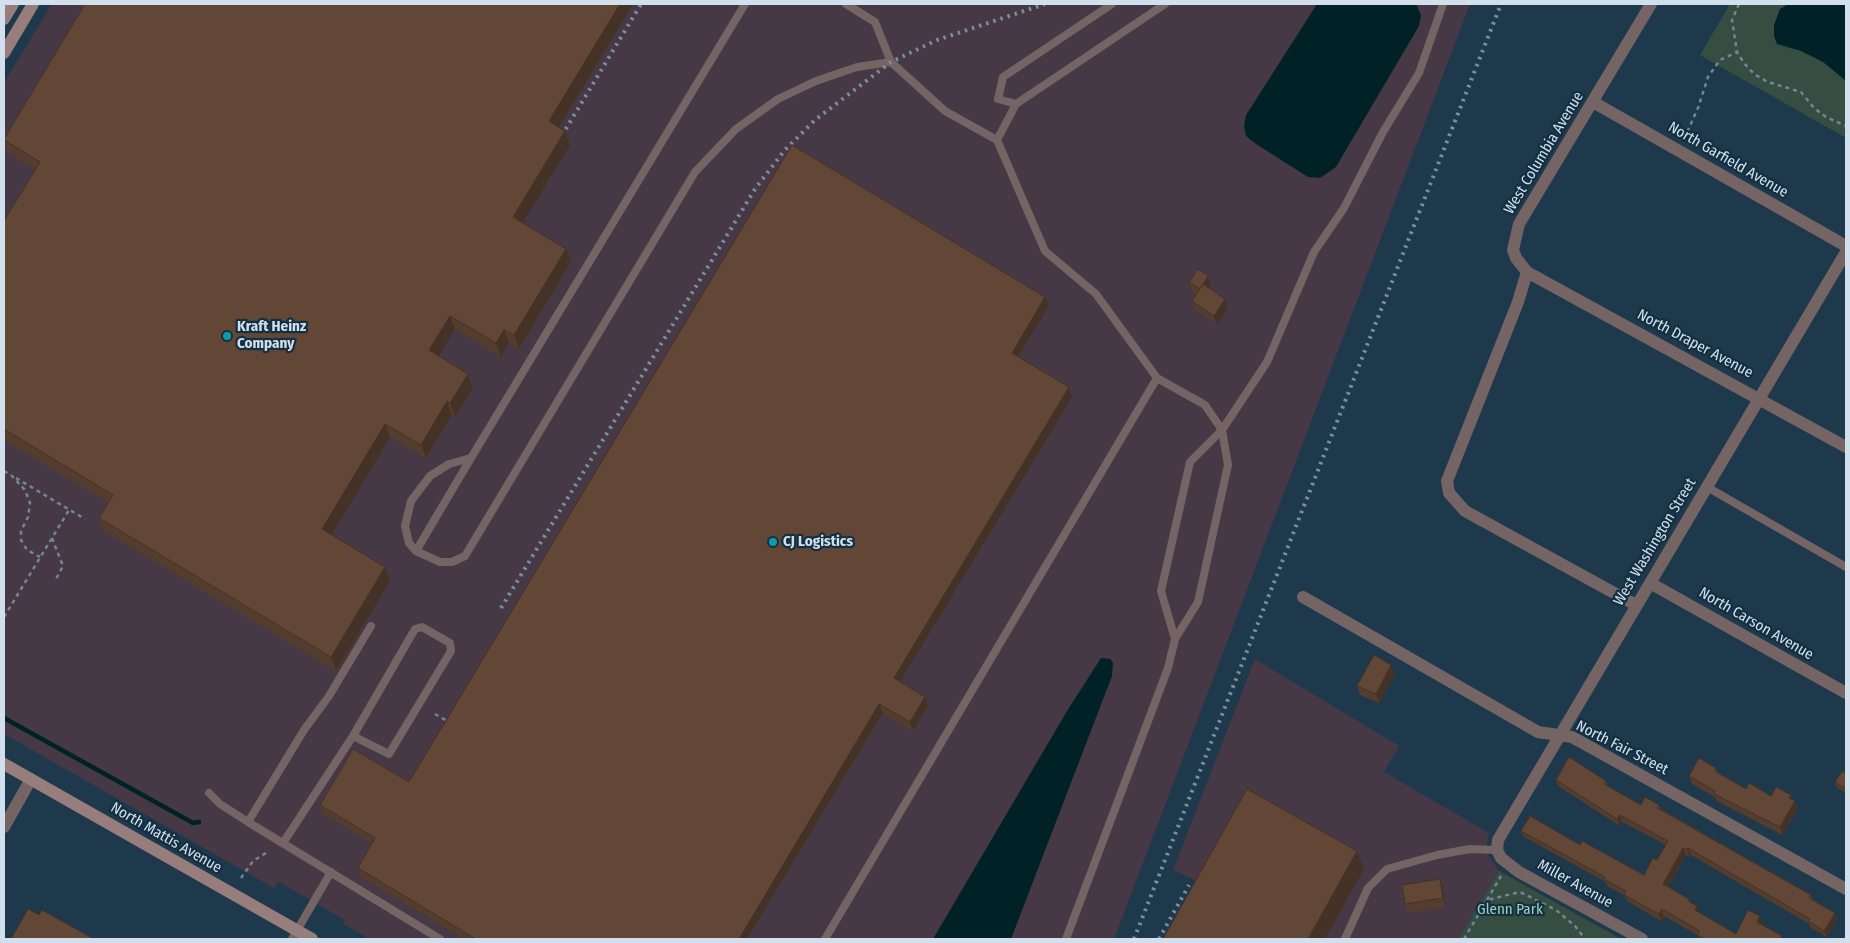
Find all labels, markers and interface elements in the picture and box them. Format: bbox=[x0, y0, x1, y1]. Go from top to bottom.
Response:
street label: West Columbia Avenue bbox=[1500, 89, 1588, 217]
street label: North Garfield Avenue bbox=[1665, 118, 1791, 202]
street label: North Draper Avenue bbox=[1634, 306, 1756, 382]
place label: Kraft Heinz Company bbox=[237, 318, 306, 353]
marker: Kraft Heinz Company bbox=[221, 330, 233, 342]
street label: West Washington Street bbox=[1610, 475, 1700, 609]
place label: CJ Logistics bbox=[783, 533, 853, 551]
marker: CJ Logistics bbox=[767, 536, 779, 548]
street label: North Carson Avenue bbox=[1696, 584, 1816, 664]
street label: North Fair Street bbox=[1573, 717, 1671, 779]
street label: North Mattis Avenue bbox=[107, 799, 225, 877]
street label: Miller Avenue bbox=[1534, 856, 1616, 912]
park label: Glenn Park bbox=[1477, 901, 1543, 919]

